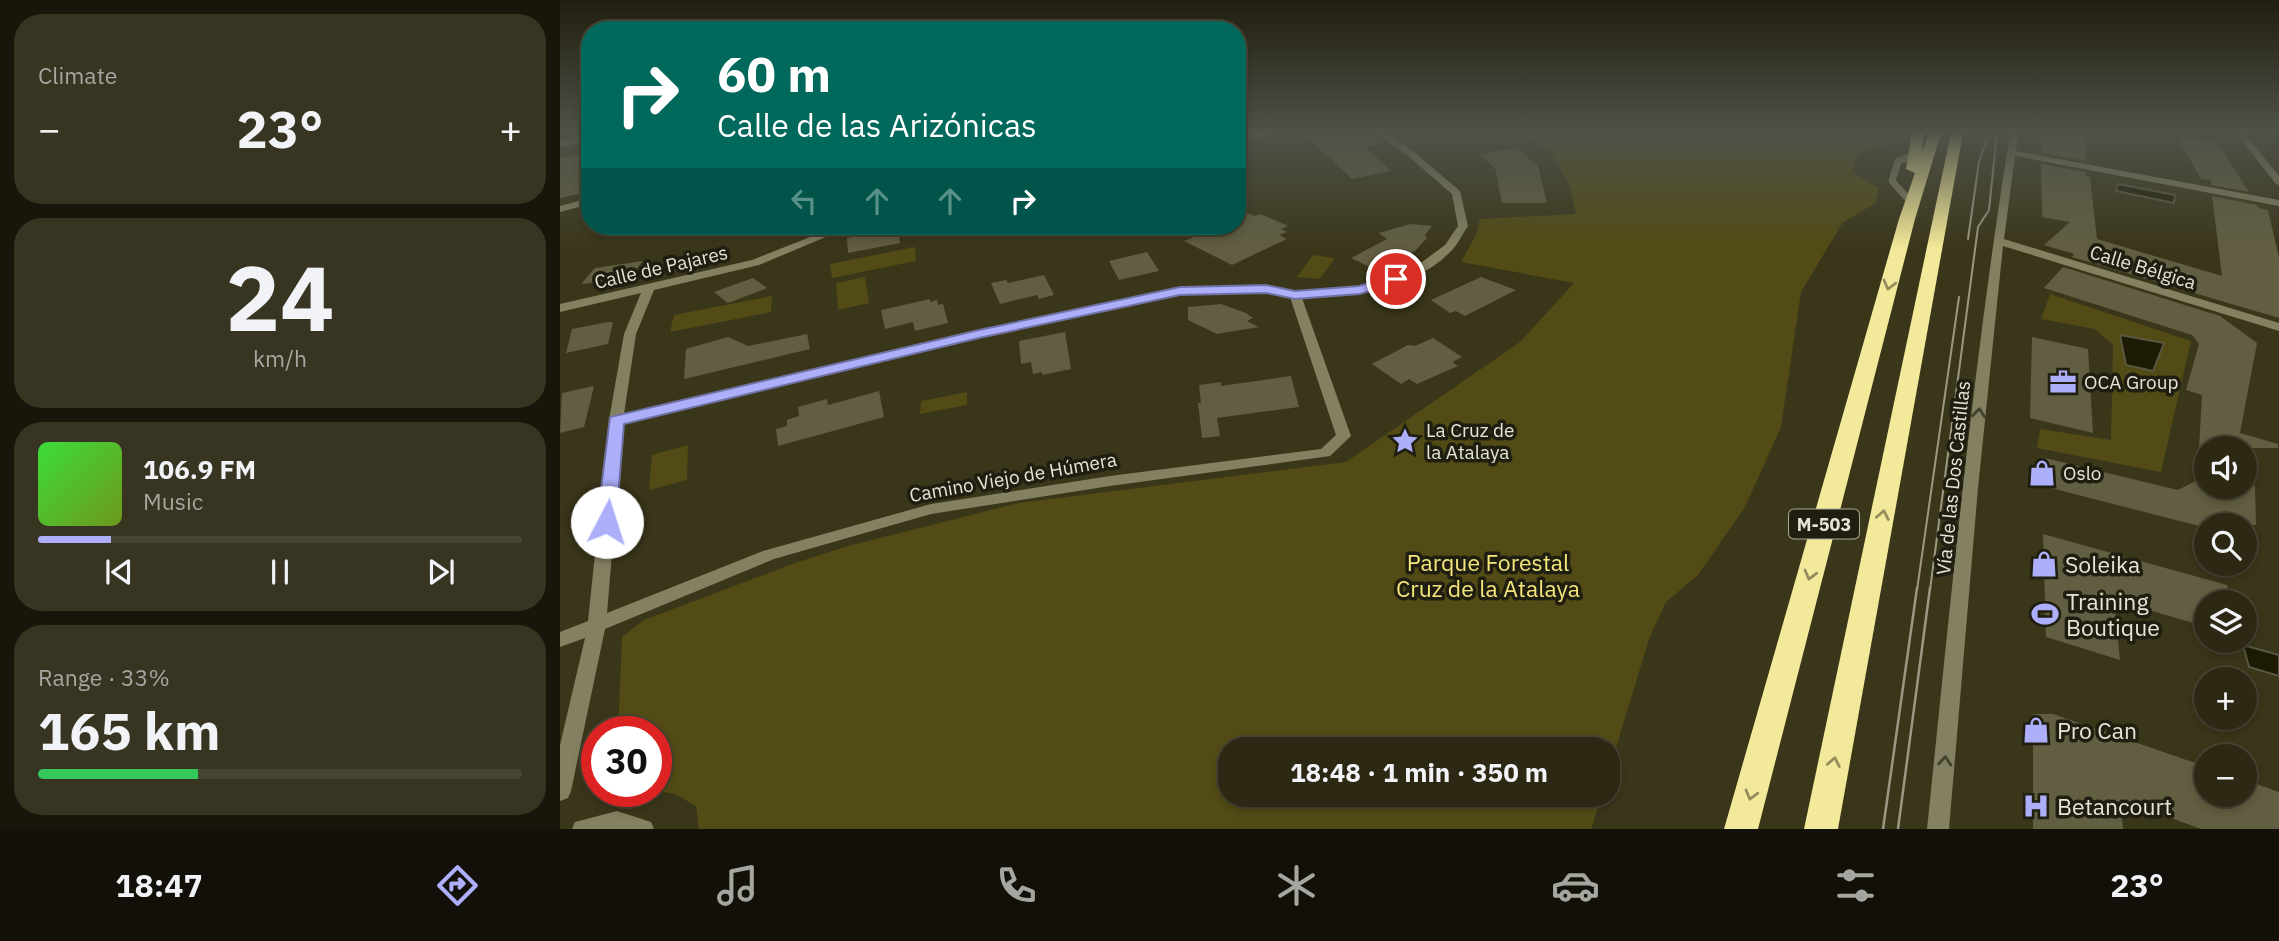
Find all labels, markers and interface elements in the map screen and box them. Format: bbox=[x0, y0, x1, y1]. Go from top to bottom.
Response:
text: 60 m bbox=[717, 42, 831, 105]
icon: right bbox=[602, 49, 693, 140]
text: Climate bbox=[38, 60, 117, 90]
text: 23° bbox=[237, 95, 323, 162]
text: − bbox=[38, 104, 61, 153]
text: + bbox=[499, 104, 522, 153]
text: Calle de las Arizónicas bbox=[717, 104, 1037, 146]
icon: left bbox=[785, 182, 823, 220]
icon: ahead bbox=[858, 182, 896, 220]
icon: ahead bbox=[931, 182, 969, 220]
icon: right bbox=[1004, 182, 1042, 220]
text: 24 bbox=[225, 238, 335, 356]
street label: Calle de Pajares bbox=[592, 240, 730, 294]
street label: Calle Bélgica bbox=[2087, 240, 2199, 294]
pin bbox=[1366, 249, 1426, 309]
icon: arrive bbox=[1377, 260, 1415, 298]
one-way arrow bbox=[1883, 278, 1897, 290]
text: km/h bbox=[253, 343, 307, 373]
office icon: OCA Group bbox=[2048, 367, 2078, 397]
place label: OCA Group bbox=[2084, 370, 2178, 394]
street label: Vía de las Dos Castillas bbox=[1931, 380, 1975, 576]
one-way arrow bbox=[1971, 407, 1986, 419]
place label: La Cruz de la Atalaya bbox=[1426, 418, 1514, 464]
place icon: La Cruz de la Atalaya bbox=[1390, 426, 1420, 456]
map controls bbox=[2194, 436, 2257, 807]
button: sound bbox=[2194, 436, 2257, 499]
street label: Camino Viejo de Húmera bbox=[907, 447, 1119, 507]
text: 106.9 FM bbox=[143, 452, 256, 486]
shop icon: Oslo bbox=[2027, 458, 2057, 488]
place label: Oslo bbox=[2063, 461, 2102, 485]
position arrow bbox=[570, 485, 644, 559]
text: Music bbox=[143, 486, 203, 516]
one-way arrow bbox=[1875, 509, 1890, 521]
road number: M-503 bbox=[1789, 510, 1859, 538]
button: search bbox=[2194, 513, 2257, 576]
park label: Parque Forestal Cruz de la Atalaya bbox=[1396, 547, 1580, 603]
shop icon: Soleika bbox=[2029, 549, 2059, 579]
place label: Soleika bbox=[2065, 549, 2140, 579]
icon: previous bbox=[100, 553, 138, 591]
icon: pause bbox=[261, 553, 299, 591]
icon: next bbox=[422, 553, 460, 591]
one-way arrow bbox=[1804, 569, 1818, 581]
place label: Training Boutique bbox=[2066, 586, 2160, 642]
button: layers bbox=[2194, 590, 2257, 653]
sports icon: Training Boutique bbox=[2030, 599, 2060, 629]
text: Range · 33% bbox=[38, 662, 170, 692]
button: + bbox=[2194, 667, 2257, 730]
text: 165 km bbox=[38, 697, 220, 764]
shop icon: Pro Can bbox=[2021, 715, 2051, 745]
place label: Pro Can bbox=[2057, 715, 2137, 745]
speed limit sign: 30 bbox=[581, 716, 672, 807]
button: − bbox=[2194, 744, 2257, 807]
text: 18:48 · 1 min · 350 m bbox=[1290, 755, 1548, 789]
one-way arrow bbox=[1937, 755, 1952, 767]
one-way arrow bbox=[1826, 756, 1841, 768]
one-way arrow bbox=[1745, 788, 1759, 800]
hospital icon: Betancourt bbox=[2021, 791, 2051, 821]
place label: Betancourt bbox=[2057, 791, 2172, 821]
icon: directions bbox=[433, 861, 482, 910]
icon: music bbox=[713, 861, 762, 910]
icon: phone bbox=[992, 861, 1041, 910]
icon: climate bbox=[1272, 861, 1321, 910]
icon: car bbox=[1551, 861, 1600, 910]
icon: filters bbox=[1831, 861, 1880, 910]
text: 18:47 bbox=[115, 864, 203, 906]
text: 23° bbox=[2110, 864, 2164, 906]

